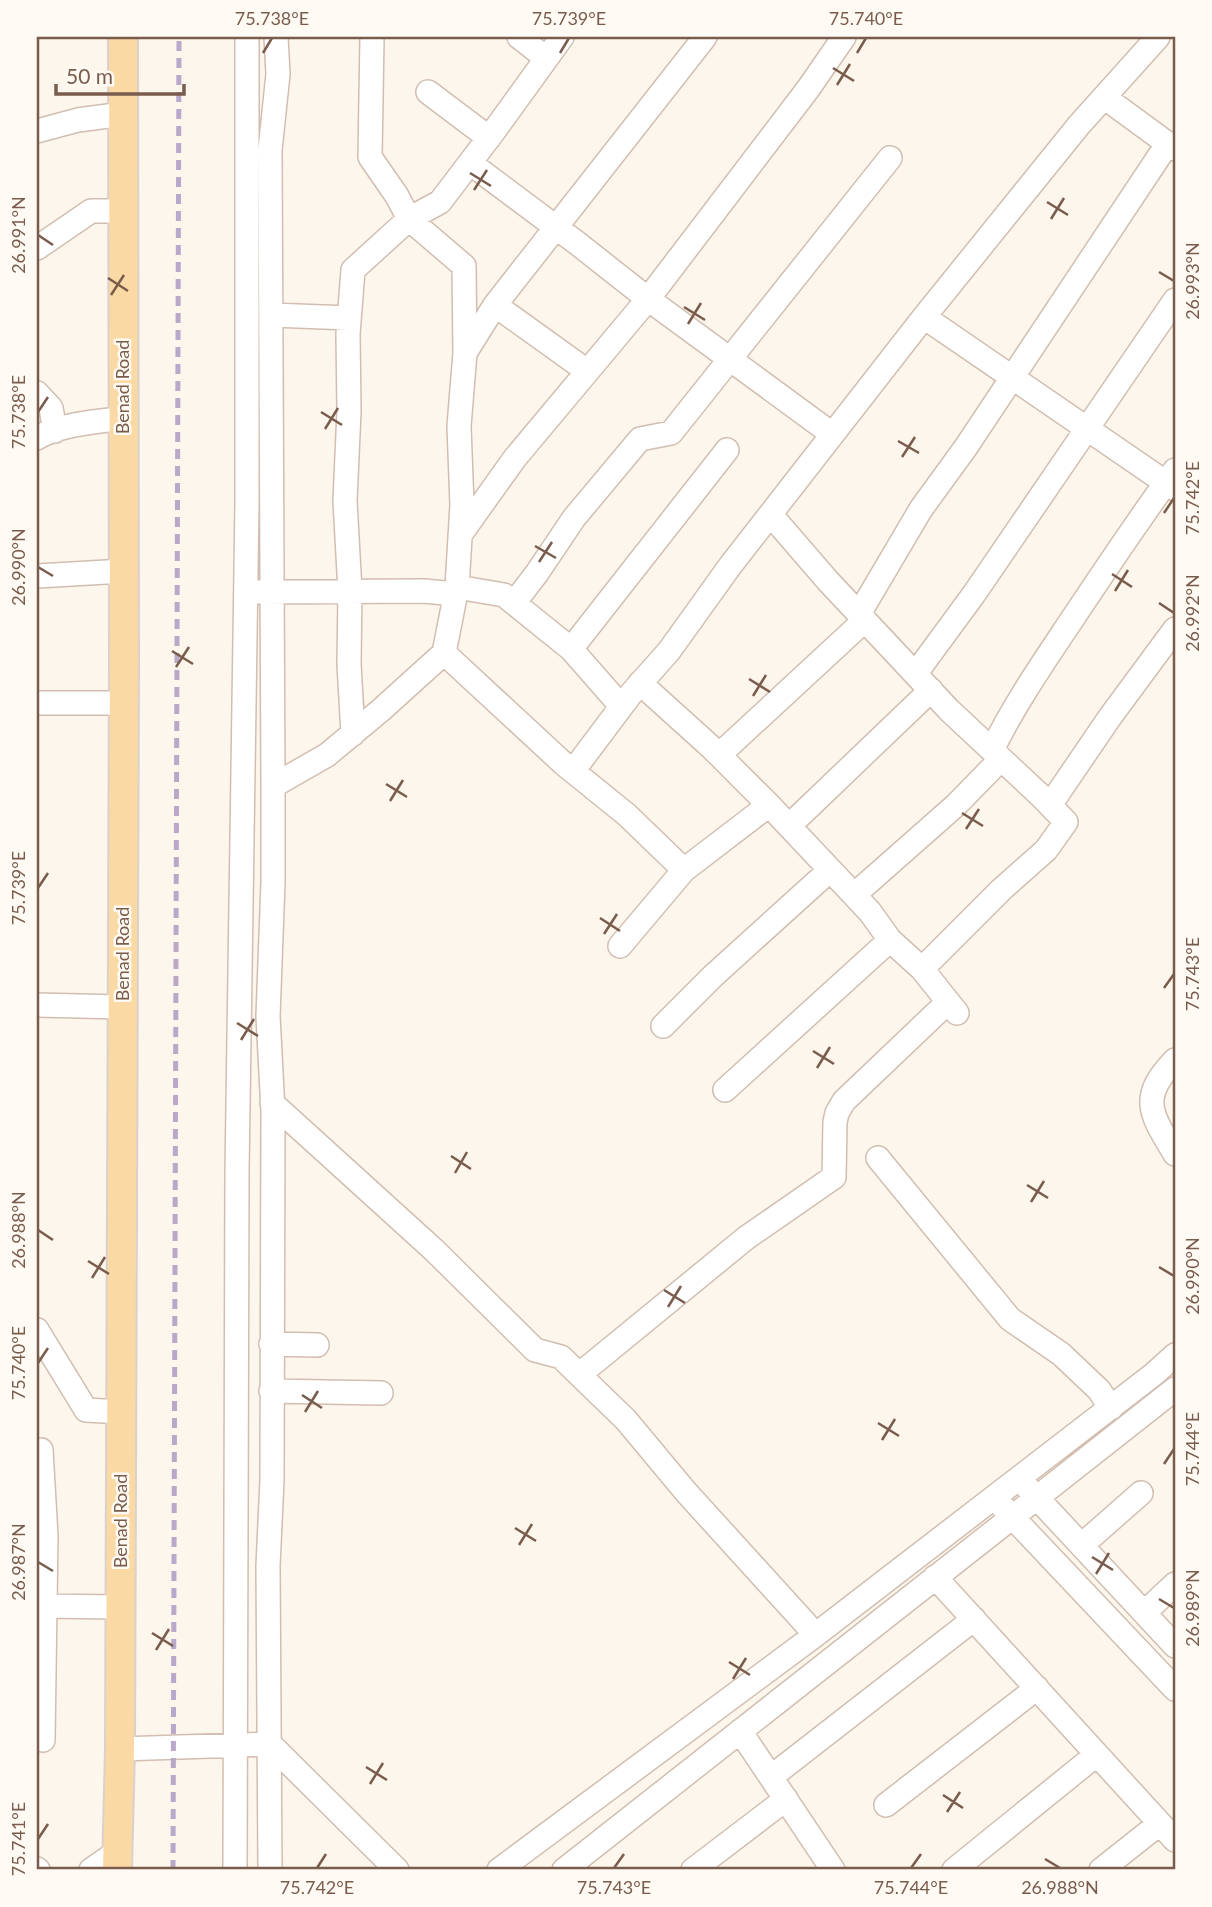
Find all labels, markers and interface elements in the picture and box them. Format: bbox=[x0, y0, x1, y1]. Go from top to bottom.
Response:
text: 75.738°E bbox=[235, 7, 309, 29]
text: 75.739°E bbox=[532, 7, 606, 29]
text: 75.740°E bbox=[829, 7, 903, 29]
scale bar bbox=[56, 52, 184, 96]
text: 50 m bbox=[66, 63, 113, 88]
text: 26.991°N bbox=[7, 196, 29, 274]
text: 26.993°N bbox=[1181, 242, 1203, 320]
street label: Benad Road bbox=[111, 340, 133, 434]
text: 75.738°E bbox=[7, 375, 29, 449]
text: 75.742°E bbox=[1181, 461, 1203, 535]
text: 26.990°N bbox=[7, 528, 29, 606]
text: 26.992°N bbox=[1181, 574, 1203, 652]
text: 75.739°E bbox=[7, 851, 29, 925]
street label: Benad Road bbox=[111, 907, 133, 1001]
text: 75.743°E bbox=[1181, 937, 1203, 1011]
text: 26.988°N bbox=[7, 1191, 29, 1269]
text: 26.990°N bbox=[1181, 1237, 1203, 1315]
text: 75.740°E bbox=[7, 1326, 29, 1400]
text: 75.744°E bbox=[1181, 1412, 1203, 1486]
street label: Benad Road bbox=[109, 1474, 131, 1568]
text: 26.987°N bbox=[7, 1523, 29, 1601]
text: 26.989°N bbox=[1181, 1569, 1203, 1647]
text: 75.741°E bbox=[7, 1802, 29, 1876]
text: 75.742°E bbox=[280, 1876, 354, 1898]
text: 75.743°E bbox=[577, 1876, 651, 1898]
text: 75.744°E bbox=[874, 1876, 948, 1898]
text: 26.988°N bbox=[1021, 1876, 1099, 1898]

